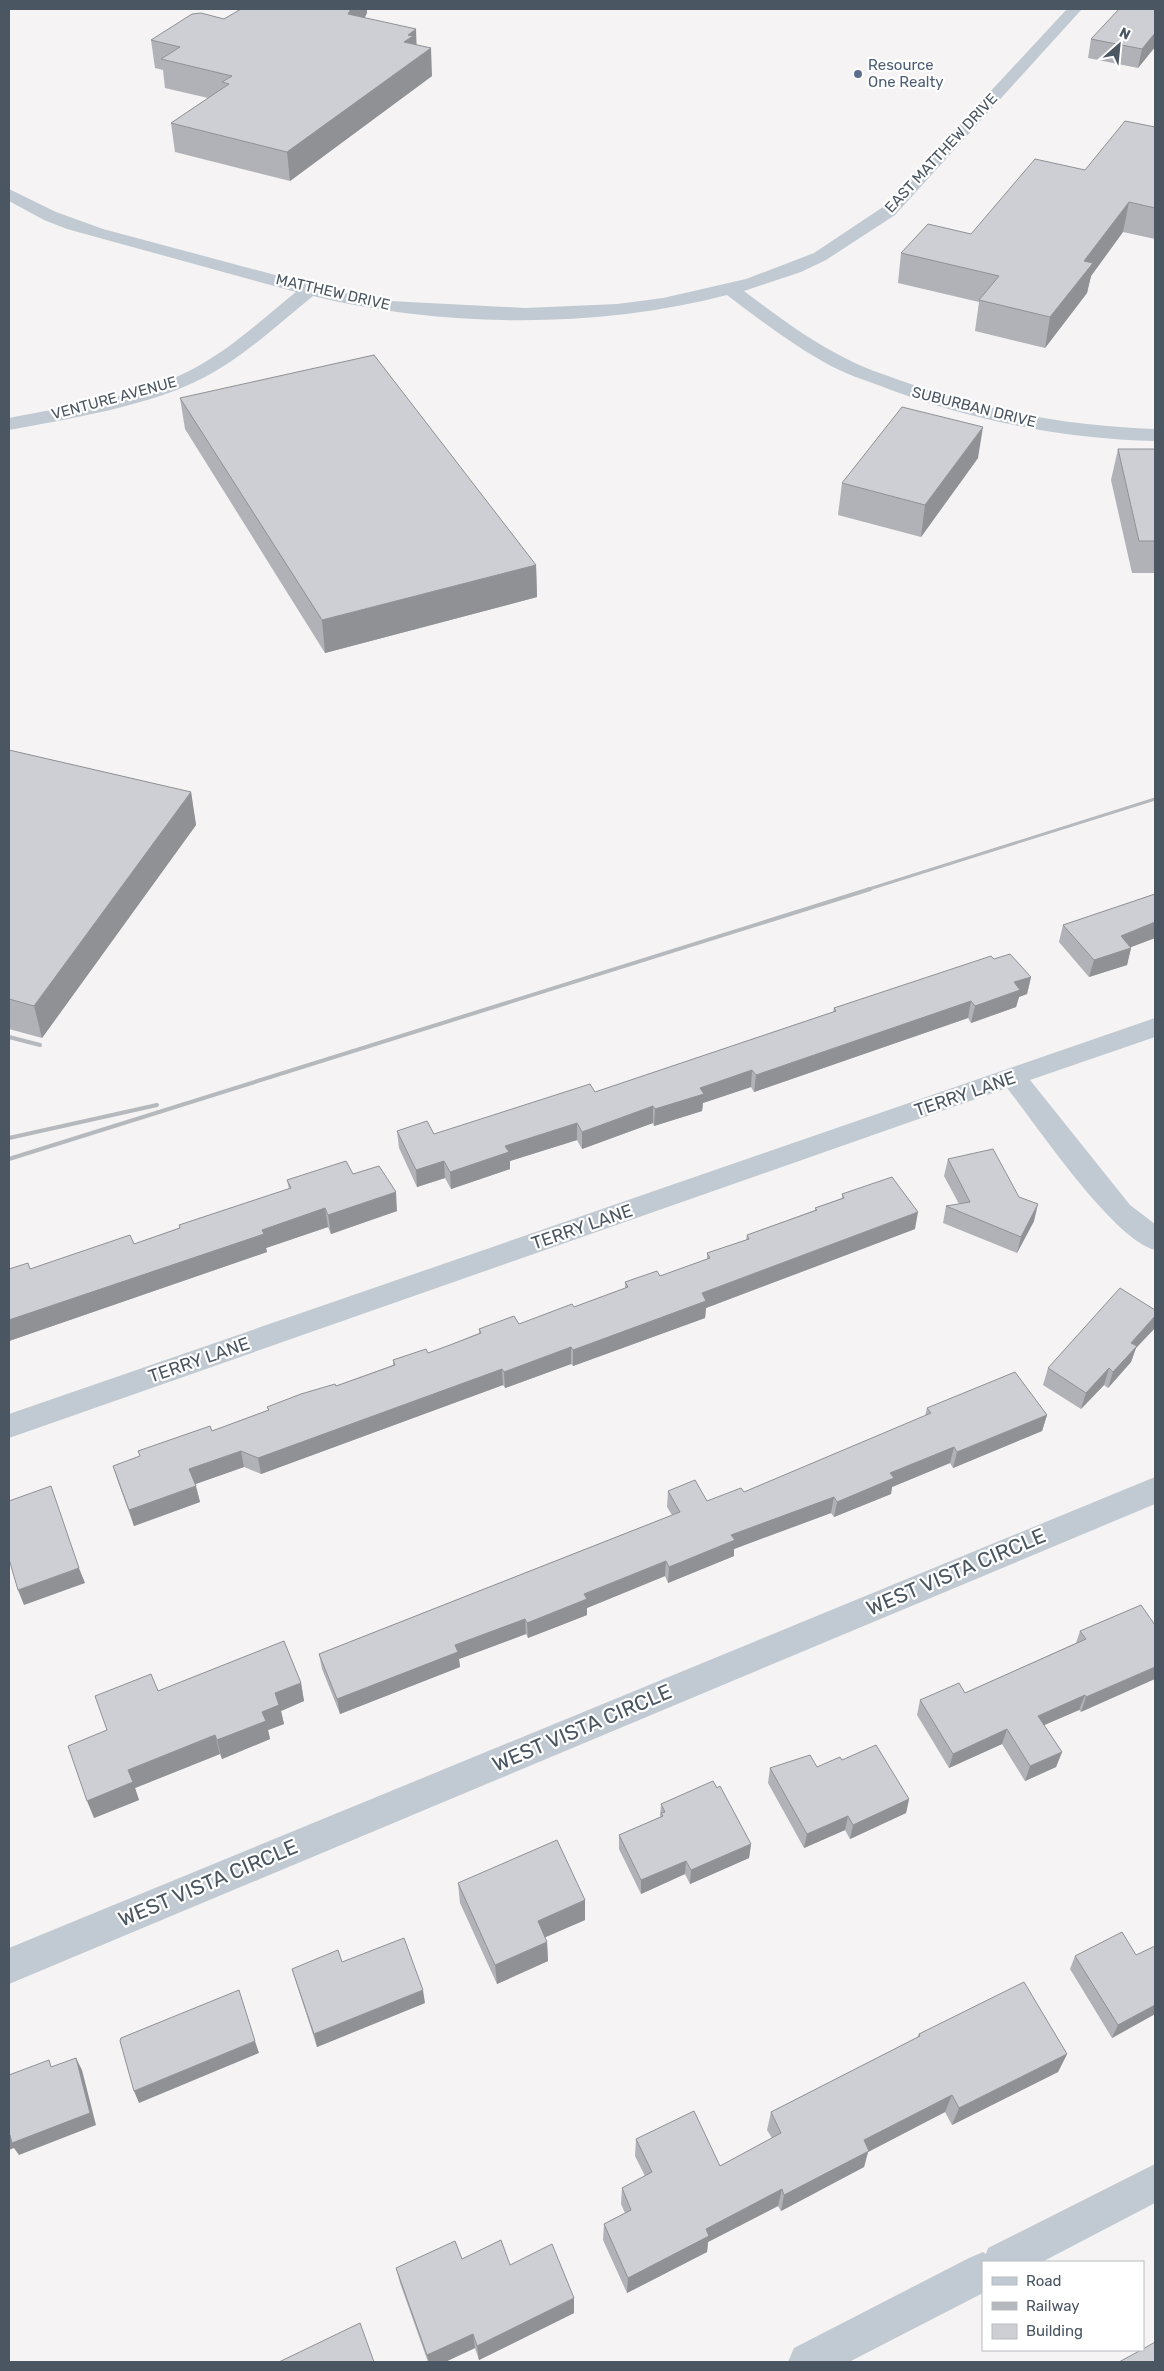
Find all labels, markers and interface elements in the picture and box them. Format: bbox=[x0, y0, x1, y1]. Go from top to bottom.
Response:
north arrow bbox=[1094, 20, 1144, 70]
text: N bbox=[1116, 24, 1133, 44]
place label: Resource One Realty bbox=[868, 56, 944, 91]
marker: Resource One Realty bbox=[852, 68, 864, 80]
street label: EAST MATTHEW DRIVE bbox=[881, 90, 1001, 216]
street label: MATTHEW DRIVE bbox=[274, 270, 392, 314]
street label: VENTURE AVENUE bbox=[49, 373, 179, 423]
street label: SUBURBAN DRIVE bbox=[910, 383, 1038, 431]
street label: TERRY LANE bbox=[911, 1066, 1019, 1122]
street label: TERRY LANE bbox=[528, 1199, 636, 1255]
street label: TERRY LANE bbox=[145, 1332, 253, 1388]
street label: WEST VISTA CIRCLE bbox=[862, 1522, 1049, 1621]
street label: WEST VISTA CIRCLE bbox=[488, 1678, 675, 1777]
street label: WEST VISTA CIRCLE bbox=[114, 1833, 301, 1932]
legend bbox=[982, 2261, 1144, 2351]
text: Road bbox=[1026, 2272, 1062, 2290]
text: Railway bbox=[1026, 2297, 1080, 2315]
text: Building bbox=[1026, 2322, 1083, 2340]

